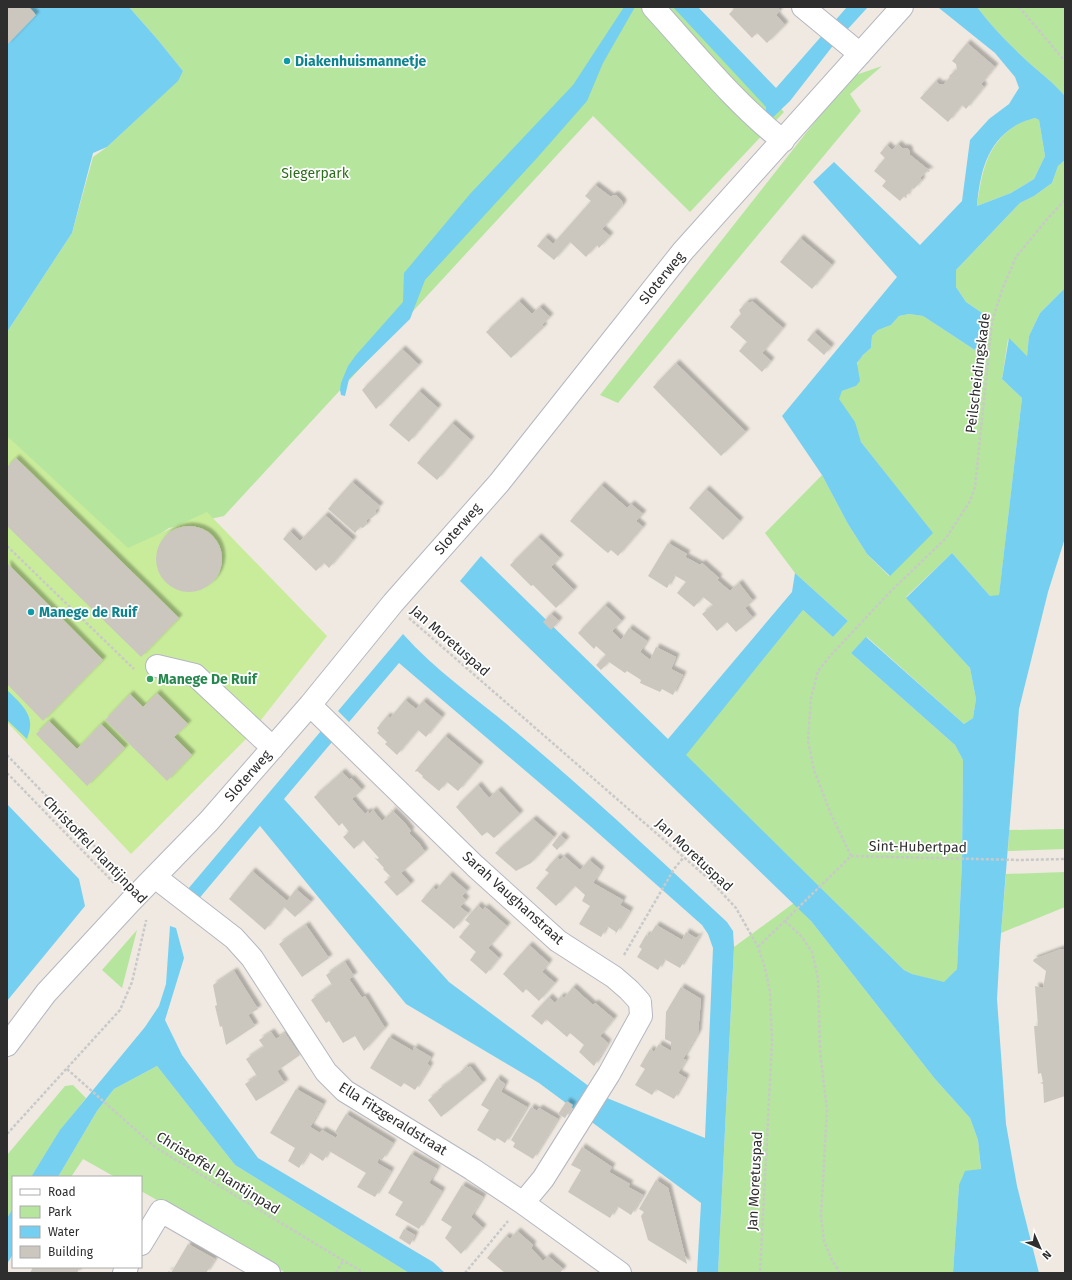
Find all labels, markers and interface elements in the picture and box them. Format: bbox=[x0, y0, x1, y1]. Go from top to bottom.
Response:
place label: Diakenhuismannetje bbox=[295, 53, 427, 70]
marker: Diakenhuismannetje bbox=[282, 56, 292, 66]
park label: Siegerpark bbox=[281, 165, 350, 182]
street label: Sloterweg bbox=[636, 248, 689, 308]
street label: Peilscheidingskade bbox=[962, 312, 994, 434]
street label: Sloterweg bbox=[431, 499, 485, 558]
street label: Jan Moretuspad bbox=[407, 602, 493, 680]
place label: Manege de Ruif bbox=[39, 604, 139, 621]
marker: Manege de Ruif bbox=[26, 607, 36, 617]
place label: Manege De Ruif bbox=[158, 671, 259, 688]
marker: Manege De Ruif bbox=[145, 674, 155, 684]
street label: Sloterweg bbox=[221, 746, 275, 805]
street label: Christoffel Plantijnpad bbox=[39, 793, 151, 907]
street label: Jan Moretuspad bbox=[652, 815, 736, 895]
street label: Sint-Hubertpad bbox=[869, 838, 967, 856]
street label: Sarah Vaughanstraat bbox=[459, 848, 568, 949]
street label: Ella Fitzgeraldstraat bbox=[336, 1079, 451, 1160]
street label: Christoffel Plantijnpad bbox=[153, 1128, 283, 1218]
street label: Jan Moretuspad bbox=[744, 1131, 766, 1231]
legend bbox=[12, 1176, 142, 1268]
text: Road bbox=[48, 1185, 76, 1199]
text: Park bbox=[48, 1205, 72, 1219]
text: Water bbox=[48, 1225, 80, 1239]
north arrow bbox=[1020, 1228, 1060, 1268]
text: Building bbox=[48, 1245, 94, 1259]
text: N bbox=[1040, 1248, 1054, 1262]

